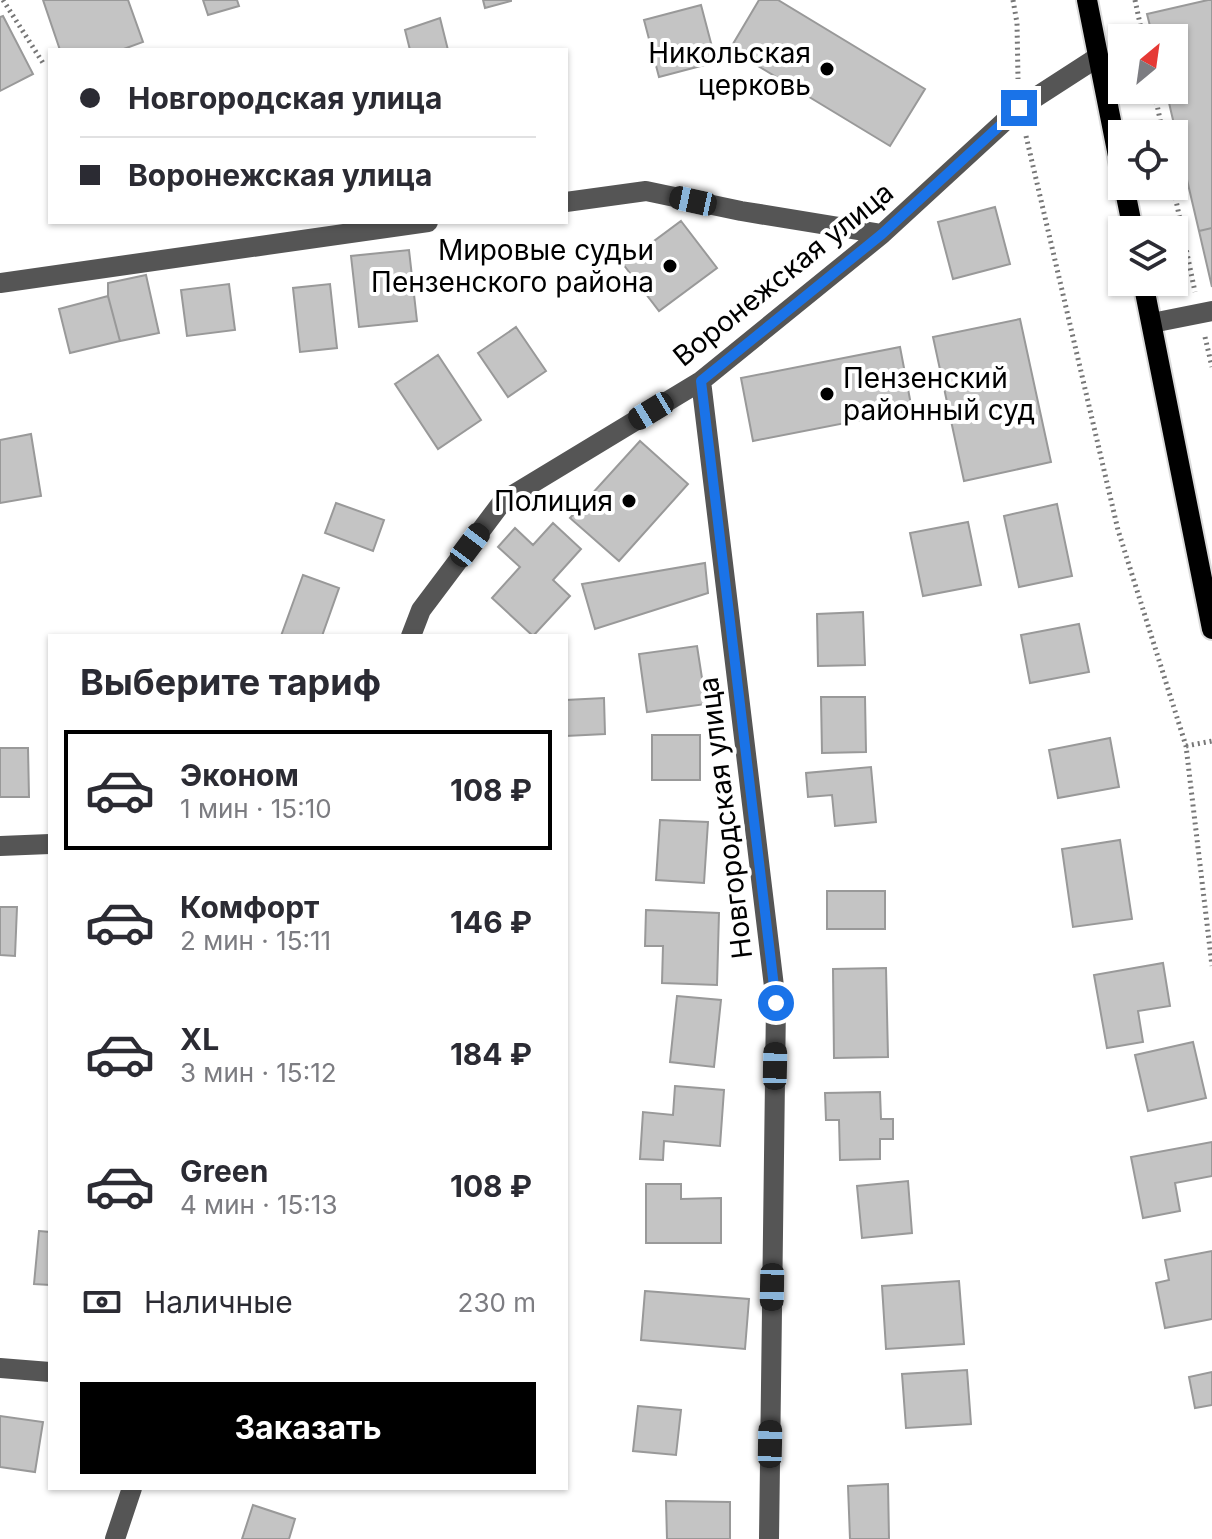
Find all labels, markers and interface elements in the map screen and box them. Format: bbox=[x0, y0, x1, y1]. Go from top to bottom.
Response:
north arrow bbox=[1108, 24, 1188, 104]
map controls bbox=[1108, 24, 1188, 296]
place label: Никольская церковь bbox=[648, 36, 811, 102]
marker: Никольская церковь bbox=[818, 60, 836, 78]
text: Новгородская улица bbox=[128, 80, 442, 116]
route end bbox=[1001, 90, 1037, 126]
button: locate bbox=[1108, 120, 1188, 200]
text: Воронежская улица bbox=[128, 157, 432, 193]
street label: Воронежская улица bbox=[666, 175, 900, 373]
car bbox=[667, 184, 719, 218]
button: layers bbox=[1108, 216, 1188, 296]
place label: Мировые судьи Пензенского района bbox=[371, 233, 654, 299]
marker: Мировые судьи Пензенского района bbox=[661, 257, 679, 275]
place label: Пензенский районный суд bbox=[843, 361, 1035, 427]
marker: Пензенский районный суд bbox=[818, 385, 836, 403]
car bbox=[624, 388, 678, 434]
place label: Полиция bbox=[494, 484, 613, 518]
marker: Полиция bbox=[620, 492, 638, 510]
car bbox=[446, 519, 494, 571]
text: Выберите тариф bbox=[80, 660, 381, 704]
street label: Новгородская улица bbox=[691, 675, 759, 961]
icon: car bbox=[84, 754, 156, 826]
text: Эконом bbox=[180, 757, 299, 793]
text: 108 ₽ bbox=[450, 772, 532, 808]
text: 1 мин · 15:10 bbox=[180, 793, 332, 824]
icon: car bbox=[84, 886, 156, 958]
text: Комфорт bbox=[180, 889, 319, 925]
text: 146 ₽ bbox=[450, 904, 532, 940]
text: 2 мин · 15:11 bbox=[180, 925, 331, 956]
route start bbox=[758, 985, 794, 1021]
icon: car bbox=[84, 1018, 156, 1090]
text: XL bbox=[180, 1021, 219, 1057]
text: 184 ₽ bbox=[450, 1036, 532, 1072]
car bbox=[763, 1042, 787, 1090]
text: 3 мин · 15:12 bbox=[180, 1057, 337, 1088]
icon: car bbox=[84, 1150, 156, 1222]
text: Green bbox=[180, 1153, 268, 1189]
text: 108 ₽ bbox=[450, 1168, 532, 1204]
text: 4 мин · 15:13 bbox=[180, 1189, 338, 1220]
car bbox=[760, 1263, 784, 1311]
icon: cash bbox=[80, 1280, 124, 1324]
text: Наличные bbox=[144, 1284, 293, 1320]
text: 230 m bbox=[458, 1287, 536, 1318]
button: Заказать bbox=[80, 1382, 536, 1474]
car bbox=[758, 1420, 782, 1468]

